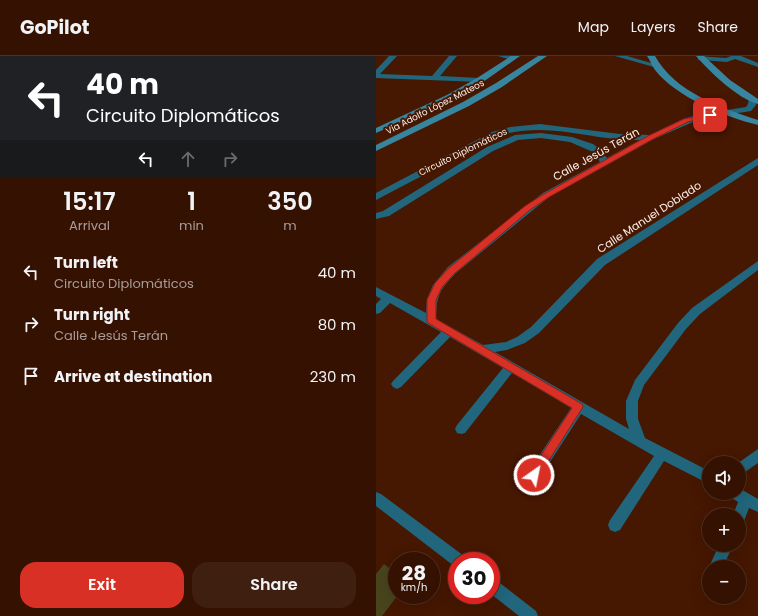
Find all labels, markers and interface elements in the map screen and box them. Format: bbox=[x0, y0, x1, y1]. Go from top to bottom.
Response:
text: GoPilot bbox=[20, 14, 89, 41]
text: Map bbox=[578, 17, 609, 37]
text: Layers bbox=[631, 17, 675, 37]
text: Share bbox=[697, 17, 738, 37]
text: 40 m bbox=[86, 65, 159, 104]
icon: left bbox=[20, 72, 72, 124]
street label: Via Adolfo López Mateos bbox=[384, 77, 487, 137]
pin bbox=[693, 98, 727, 132]
text: Circuito Diplomáticos bbox=[86, 103, 280, 128]
icon: arrive bbox=[699, 104, 721, 126]
street label: Calle Jesús Terán bbox=[550, 124, 642, 184]
street label: Circuito Diplomáticos bbox=[417, 125, 509, 179]
icon: left bbox=[135, 148, 157, 170]
icon: ahead bbox=[177, 148, 199, 170]
icon: right bbox=[219, 148, 241, 170]
street label: Calle Manuel Doblado bbox=[594, 177, 704, 257]
text: 15:17 bbox=[63, 185, 116, 218]
text: 1 bbox=[187, 185, 196, 218]
text: 350 bbox=[267, 185, 313, 218]
text: Arrival bbox=[69, 216, 110, 235]
text: min bbox=[179, 216, 204, 235]
text: m bbox=[283, 216, 297, 235]
text: Turn left bbox=[54, 252, 118, 273]
icon: left bbox=[20, 261, 42, 283]
text: 40 m bbox=[318, 262, 356, 283]
text: Circuito Diplomáticos bbox=[54, 274, 194, 293]
text: Turn right bbox=[54, 304, 130, 325]
icon: right bbox=[20, 313, 42, 335]
text: 80 m bbox=[318, 314, 356, 335]
text: Calle Jesús Terán bbox=[54, 326, 168, 345]
icon: arrive bbox=[20, 365, 42, 387]
text: Arrive at destination bbox=[54, 366, 212, 387]
text: 230 m bbox=[310, 366, 356, 387]
position arrow bbox=[513, 454, 555, 496]
map controls bbox=[702, 456, 746, 604]
button: sound bbox=[702, 456, 746, 500]
button: + bbox=[702, 508, 746, 552]
speed limit sign: 30 bbox=[448, 552, 500, 604]
text: 28 bbox=[402, 559, 426, 587]
button: − bbox=[702, 560, 746, 604]
button: Exit bbox=[20, 562, 184, 608]
button: Share bbox=[192, 562, 356, 608]
text: km/h bbox=[401, 580, 427, 595]

